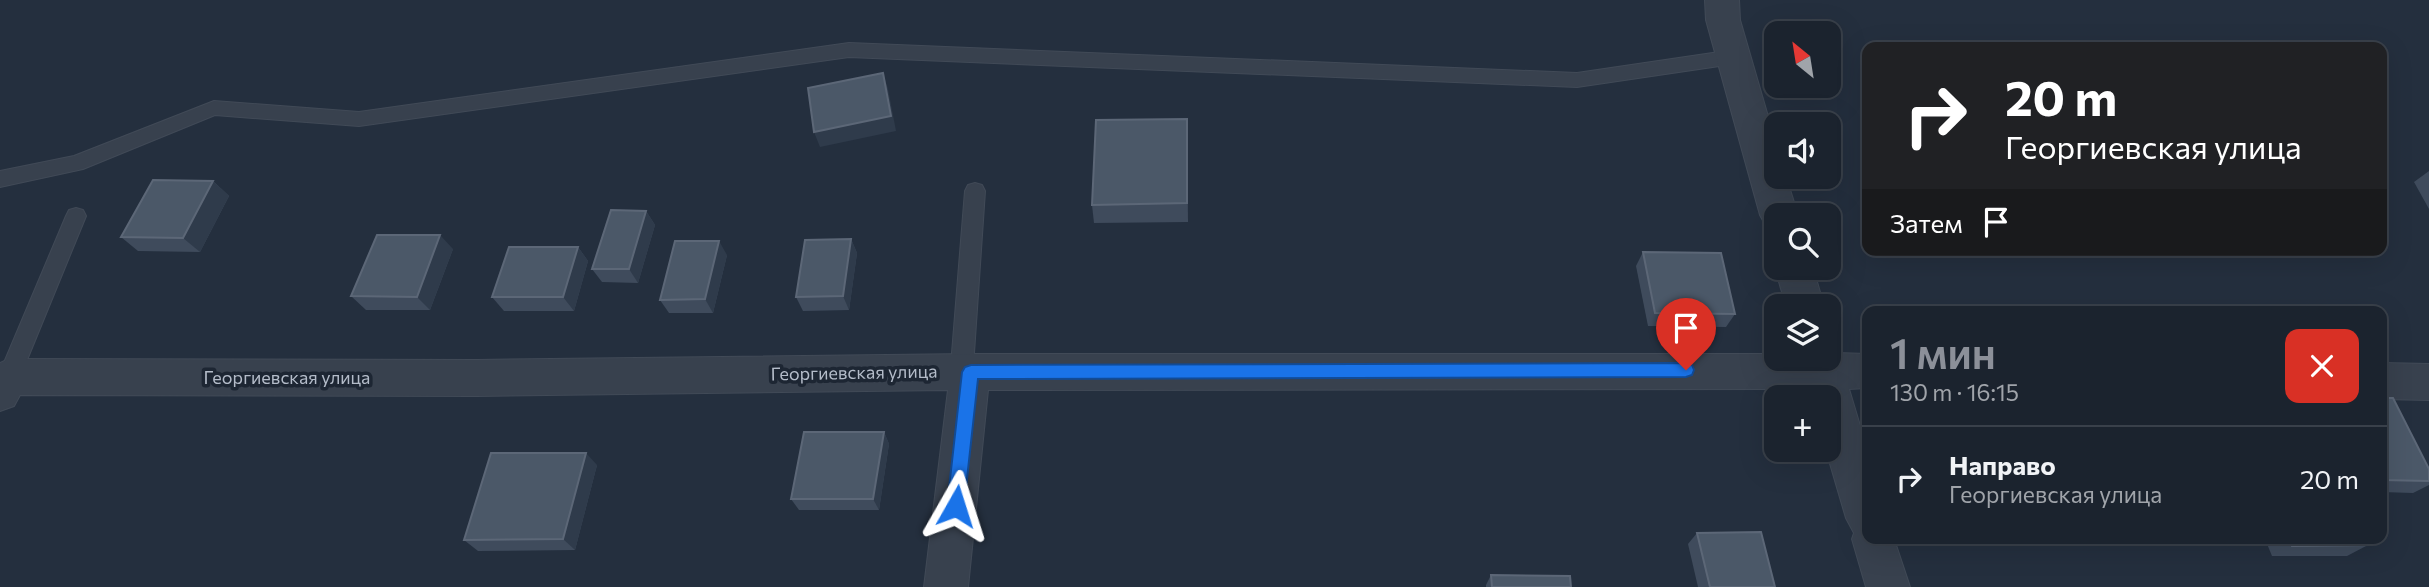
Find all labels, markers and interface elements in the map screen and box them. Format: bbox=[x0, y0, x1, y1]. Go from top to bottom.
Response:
north arrow bbox=[1764, 21, 1841, 98]
map controls bbox=[1764, 21, 1841, 462]
text: 20 m bbox=[2005, 66, 2117, 126]
icon: right bbox=[1890, 70, 1981, 161]
button: sound bbox=[1764, 112, 1841, 189]
text: Георгиевская улица bbox=[2005, 126, 2302, 166]
button: search bbox=[1764, 203, 1841, 280]
icon: arrive bbox=[1977, 203, 2015, 241]
text: Затем bbox=[1890, 207, 1963, 238]
button: layers bbox=[1764, 294, 1841, 371]
pin bbox=[1656, 298, 1716, 370]
icon: arrive bbox=[1667, 309, 1705, 347]
text: 1 мин bbox=[1890, 326, 1996, 378]
button: close bbox=[2285, 329, 2359, 403]
street label: Георгиевская улица bbox=[770, 360, 938, 384]
street label: Георгиевская улица bbox=[204, 366, 370, 388]
text: 130 m · 16:15 bbox=[1890, 378, 2019, 406]
button: + bbox=[1764, 385, 1841, 462]
text: Направо bbox=[1949, 449, 2056, 480]
icon: right bbox=[1890, 460, 1928, 498]
text: 20 m bbox=[2300, 463, 2359, 494]
position arrow bbox=[919, 469, 993, 543]
text: Георгиевская улица bbox=[1949, 480, 2162, 508]

